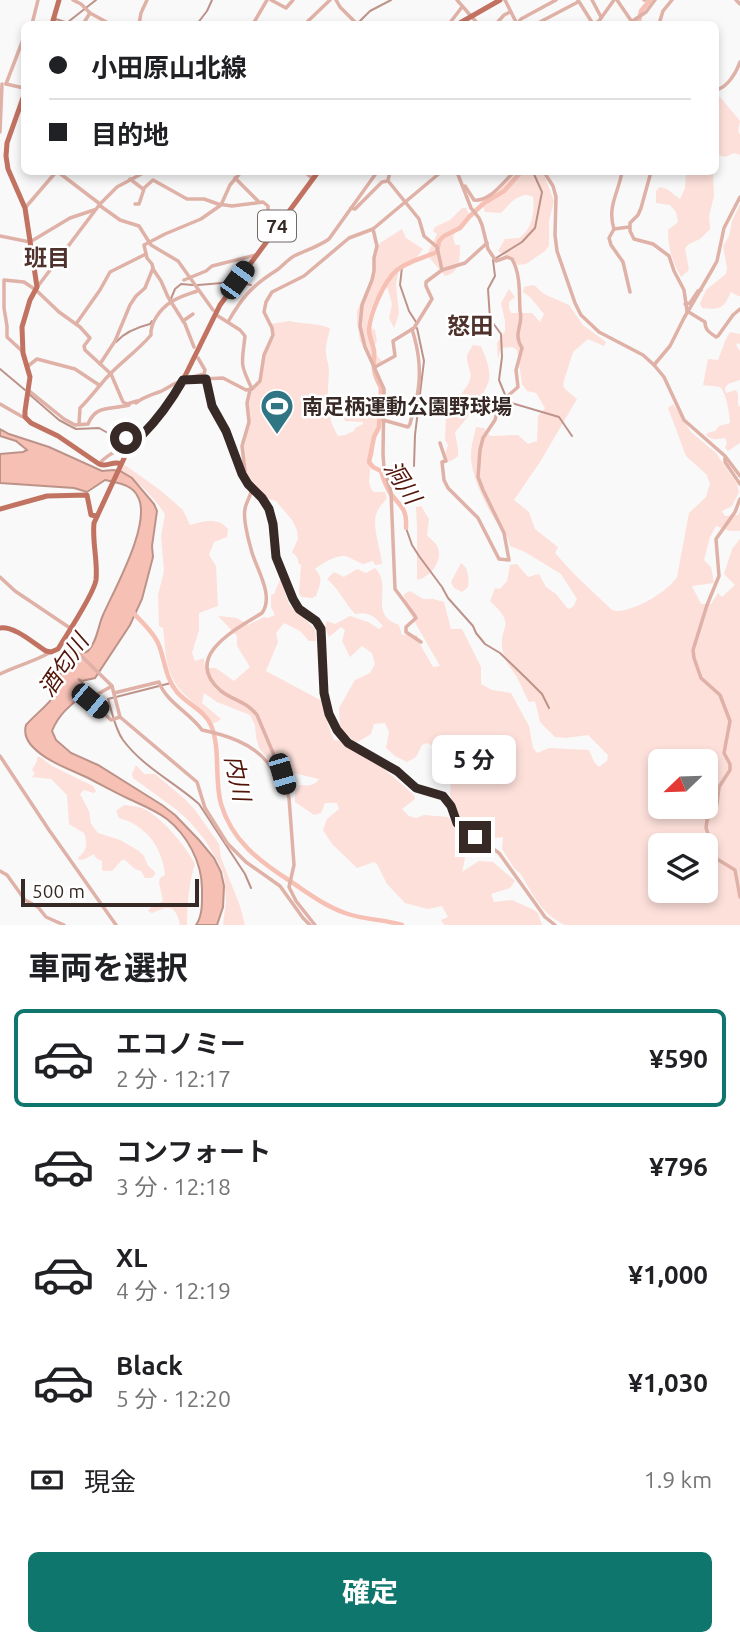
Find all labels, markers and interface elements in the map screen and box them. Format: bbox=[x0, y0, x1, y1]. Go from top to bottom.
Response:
text: 小田原山北線 bbox=[91, 53, 247, 82]
text: 目的地 bbox=[91, 120, 169, 149]
road number: 74 bbox=[258, 210, 296, 242]
district label: 班目 bbox=[24, 245, 70, 270]
car bbox=[217, 257, 258, 303]
district label: 怒田 bbox=[447, 313, 493, 338]
sports icon: 南足柄運動公園野球場 bbox=[258, 387, 296, 436]
place label: 南足柄運動公園野球場 bbox=[302, 394, 512, 418]
route start bbox=[110, 422, 142, 454]
water label: 洞川 bbox=[380, 456, 428, 511]
water label: 酒匂川 bbox=[33, 627, 94, 701]
car bbox=[68, 679, 113, 723]
callout: 5 分 bbox=[433, 736, 517, 784]
text: 5 分 bbox=[453, 747, 495, 772]
north arrow bbox=[648, 749, 718, 819]
map controls bbox=[648, 749, 718, 903]
car bbox=[267, 751, 298, 797]
water label: 内川 bbox=[221, 753, 256, 806]
route end bbox=[459, 821, 491, 853]
button: layers bbox=[648, 833, 718, 903]
scale bar bbox=[21, 876, 200, 908]
text: 500 m bbox=[32, 880, 85, 902]
text: 車両を選択 bbox=[28, 949, 188, 985]
icon: car bbox=[32, 1027, 95, 1090]
text: エコノミー bbox=[116, 1029, 246, 1058]
text: ¥590 bbox=[649, 1044, 708, 1073]
text: 2 分 · 12:17 bbox=[116, 1066, 231, 1091]
icon: car bbox=[32, 1135, 95, 1198]
text: コンフォート bbox=[116, 1137, 271, 1166]
text: ¥796 bbox=[649, 1152, 708, 1181]
text: 3 分 · 12:18 bbox=[116, 1174, 231, 1199]
icon: car bbox=[32, 1243, 95, 1306]
text: XL bbox=[116, 1243, 147, 1272]
text: ¥1,000 bbox=[628, 1260, 708, 1289]
text: 4 分 · 12:19 bbox=[116, 1278, 231, 1303]
icon: car bbox=[32, 1351, 95, 1414]
text: Black bbox=[116, 1351, 183, 1380]
text: ¥1,030 bbox=[628, 1368, 708, 1397]
text: 5 分 · 12:20 bbox=[116, 1386, 231, 1411]
icon: cash bbox=[28, 1461, 66, 1499]
text: 現金 bbox=[84, 1467, 136, 1496]
text: 1.9 km bbox=[644, 1467, 712, 1492]
button: 確定 bbox=[28, 1552, 712, 1632]

